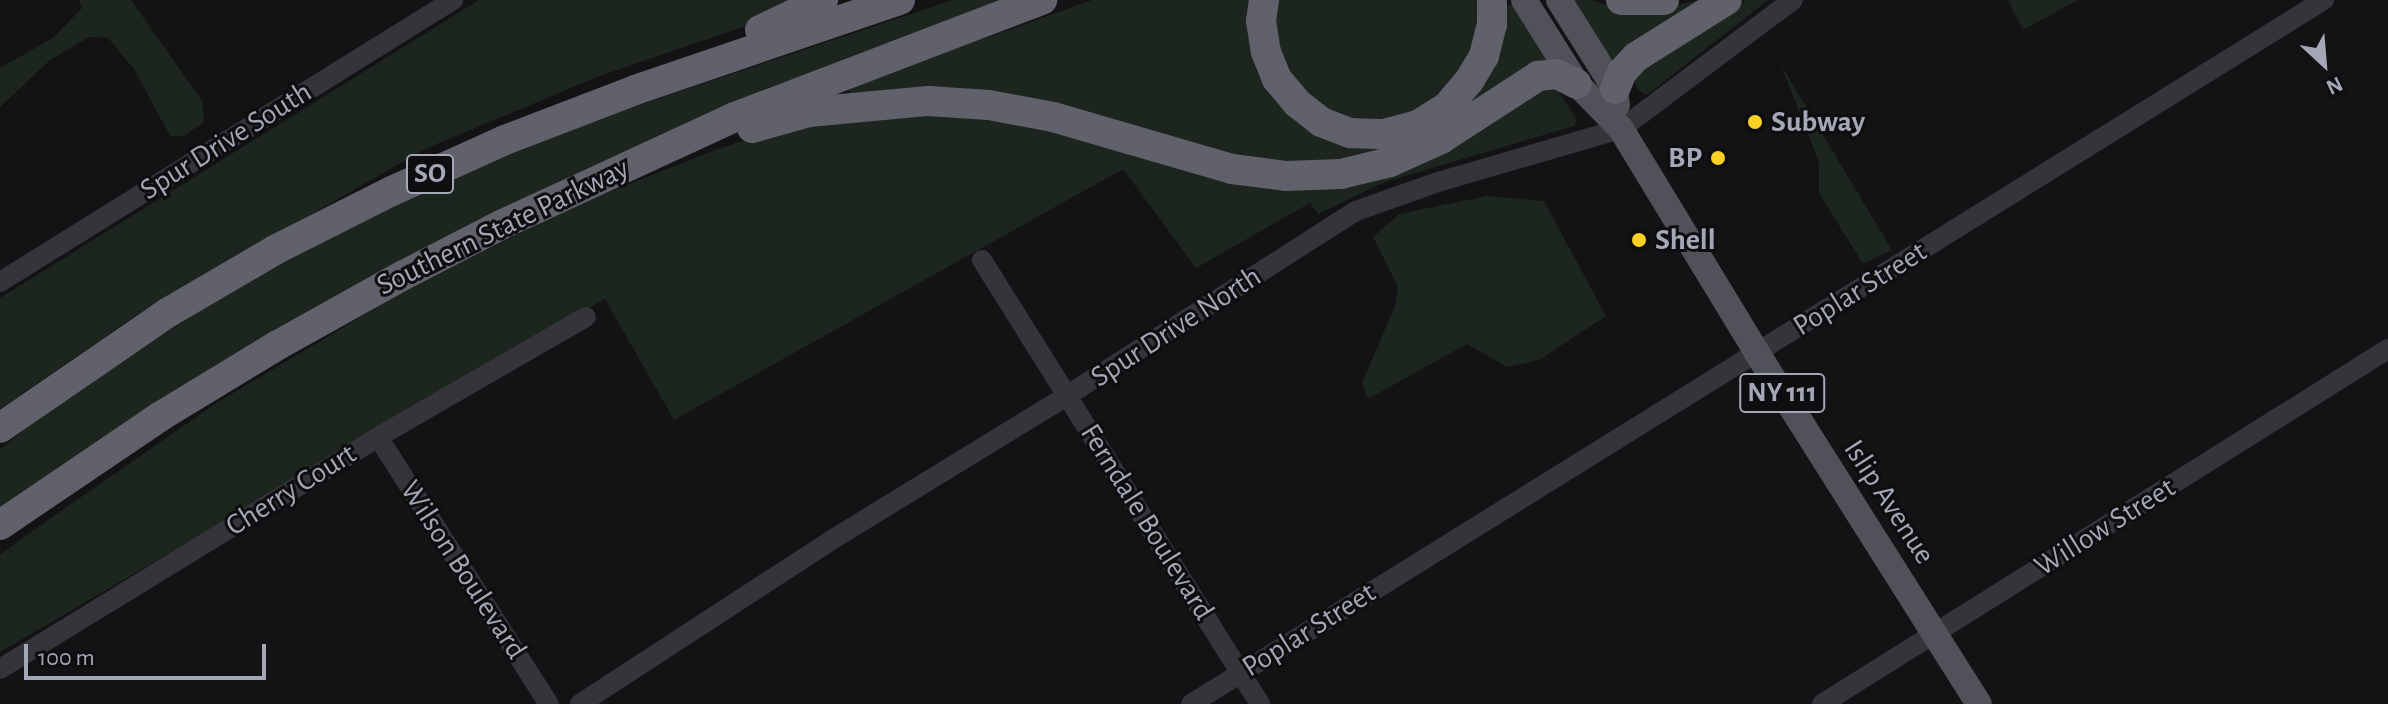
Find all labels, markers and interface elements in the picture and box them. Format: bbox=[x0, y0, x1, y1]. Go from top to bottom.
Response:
north arrow bbox=[2284, 24, 2364, 104]
text: N bbox=[2323, 72, 2346, 99]
street label: Spur Drive South bbox=[134, 74, 318, 208]
place label: Subway bbox=[1771, 104, 1865, 140]
marker: Subway bbox=[1746, 113, 1764, 131]
place label: BP bbox=[1668, 140, 1702, 176]
marker: BP bbox=[1709, 149, 1727, 167]
street label: Southern State Parkway bbox=[371, 150, 635, 304]
road number: SO bbox=[406, 150, 454, 198]
place label: Shell bbox=[1655, 222, 1716, 258]
marker: Shell bbox=[1630, 231, 1648, 249]
street label: Poplar Street bbox=[1787, 234, 1933, 344]
street label: Spur Drive North bbox=[1084, 259, 1268, 395]
road number: NY 111 bbox=[1738, 369, 1826, 417]
street label: Ferndale Boulevard bbox=[1072, 417, 1222, 627]
street label: Islip Avenue bbox=[1836, 433, 1942, 571]
street label: Cherry Court bbox=[219, 436, 363, 544]
street label: Willow Street bbox=[2028, 470, 2182, 584]
street label: Wilson Boulevard bbox=[392, 474, 534, 666]
street label: Poplar Street bbox=[1236, 575, 1382, 685]
scale bar bbox=[28, 628, 270, 678]
text: 100 m bbox=[38, 646, 95, 670]

